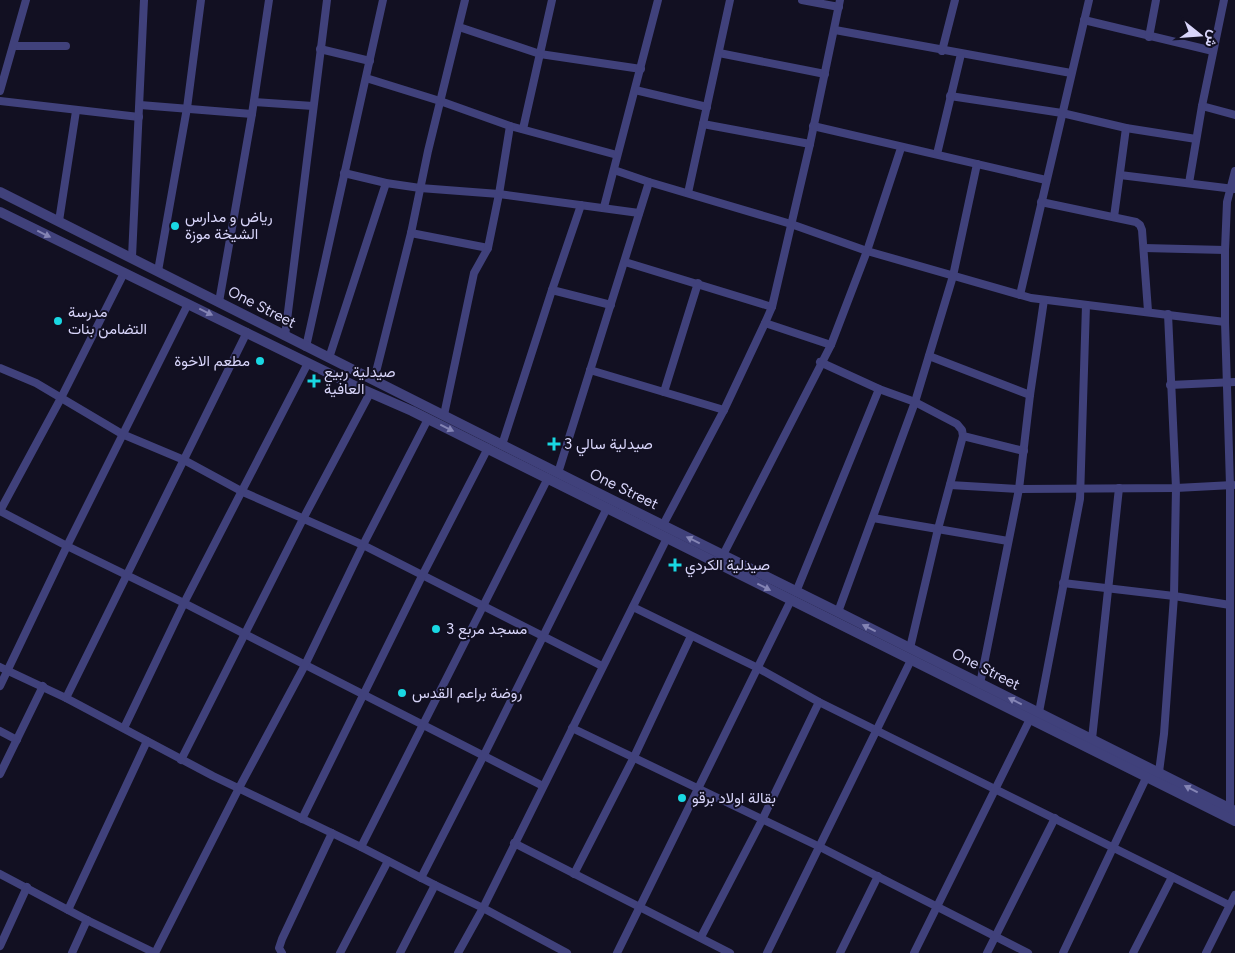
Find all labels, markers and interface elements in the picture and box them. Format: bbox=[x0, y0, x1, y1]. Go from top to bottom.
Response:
north arrow bbox=[1175, 10, 1225, 60]
text: ش bbox=[1201, 28, 1223, 49]
place label: رياض و مدارس الشيخة موزة bbox=[185, 208, 273, 243]
marker: رياض و مدارس الشيخة موزة bbox=[169, 220, 181, 232]
one-way arrow bbox=[37, 230, 51, 238]
street label: One Street bbox=[225, 282, 299, 332]
place label: مدرسة التضامن بنات bbox=[68, 303, 147, 339]
one-way arrow bbox=[199, 308, 213, 316]
marker: مدرسة التضامن بنات bbox=[52, 315, 64, 327]
place label: مطعم الاخوة bbox=[174, 352, 250, 371]
marker: مطعم الاخوة bbox=[254, 355, 266, 367]
place label: صيدلية ربيع العافية bbox=[324, 363, 396, 398]
marker: صيدلية ربيع العافية bbox=[308, 375, 320, 387]
one-way arrow bbox=[440, 424, 454, 432]
place label: صيدلية سالي 3 bbox=[564, 435, 653, 457]
marker: صيدلية سالي 3 bbox=[548, 438, 560, 450]
street label: One Street bbox=[587, 465, 661, 513]
one-way arrow bbox=[685, 536, 700, 544]
place label: صيدلية الكردي bbox=[685, 556, 770, 578]
marker: صيدلية الكردي bbox=[669, 559, 681, 571]
one-way arrow bbox=[757, 583, 771, 591]
place label: مسجد مربع 3 bbox=[446, 620, 527, 640]
marker: مسجد مربع 3 bbox=[430, 623, 442, 635]
one-way arrow bbox=[862, 624, 877, 632]
street label: One Street bbox=[949, 644, 1023, 694]
place label: روضة براعم القدس bbox=[412, 684, 522, 703]
marker: روضة براعم القدس bbox=[396, 687, 408, 699]
one-way arrow bbox=[1007, 697, 1022, 705]
one-way arrow bbox=[1184, 785, 1199, 793]
place label: بقالة اولاد برقو bbox=[692, 789, 776, 807]
marker: بقالة اولاد برقو bbox=[676, 792, 688, 804]

